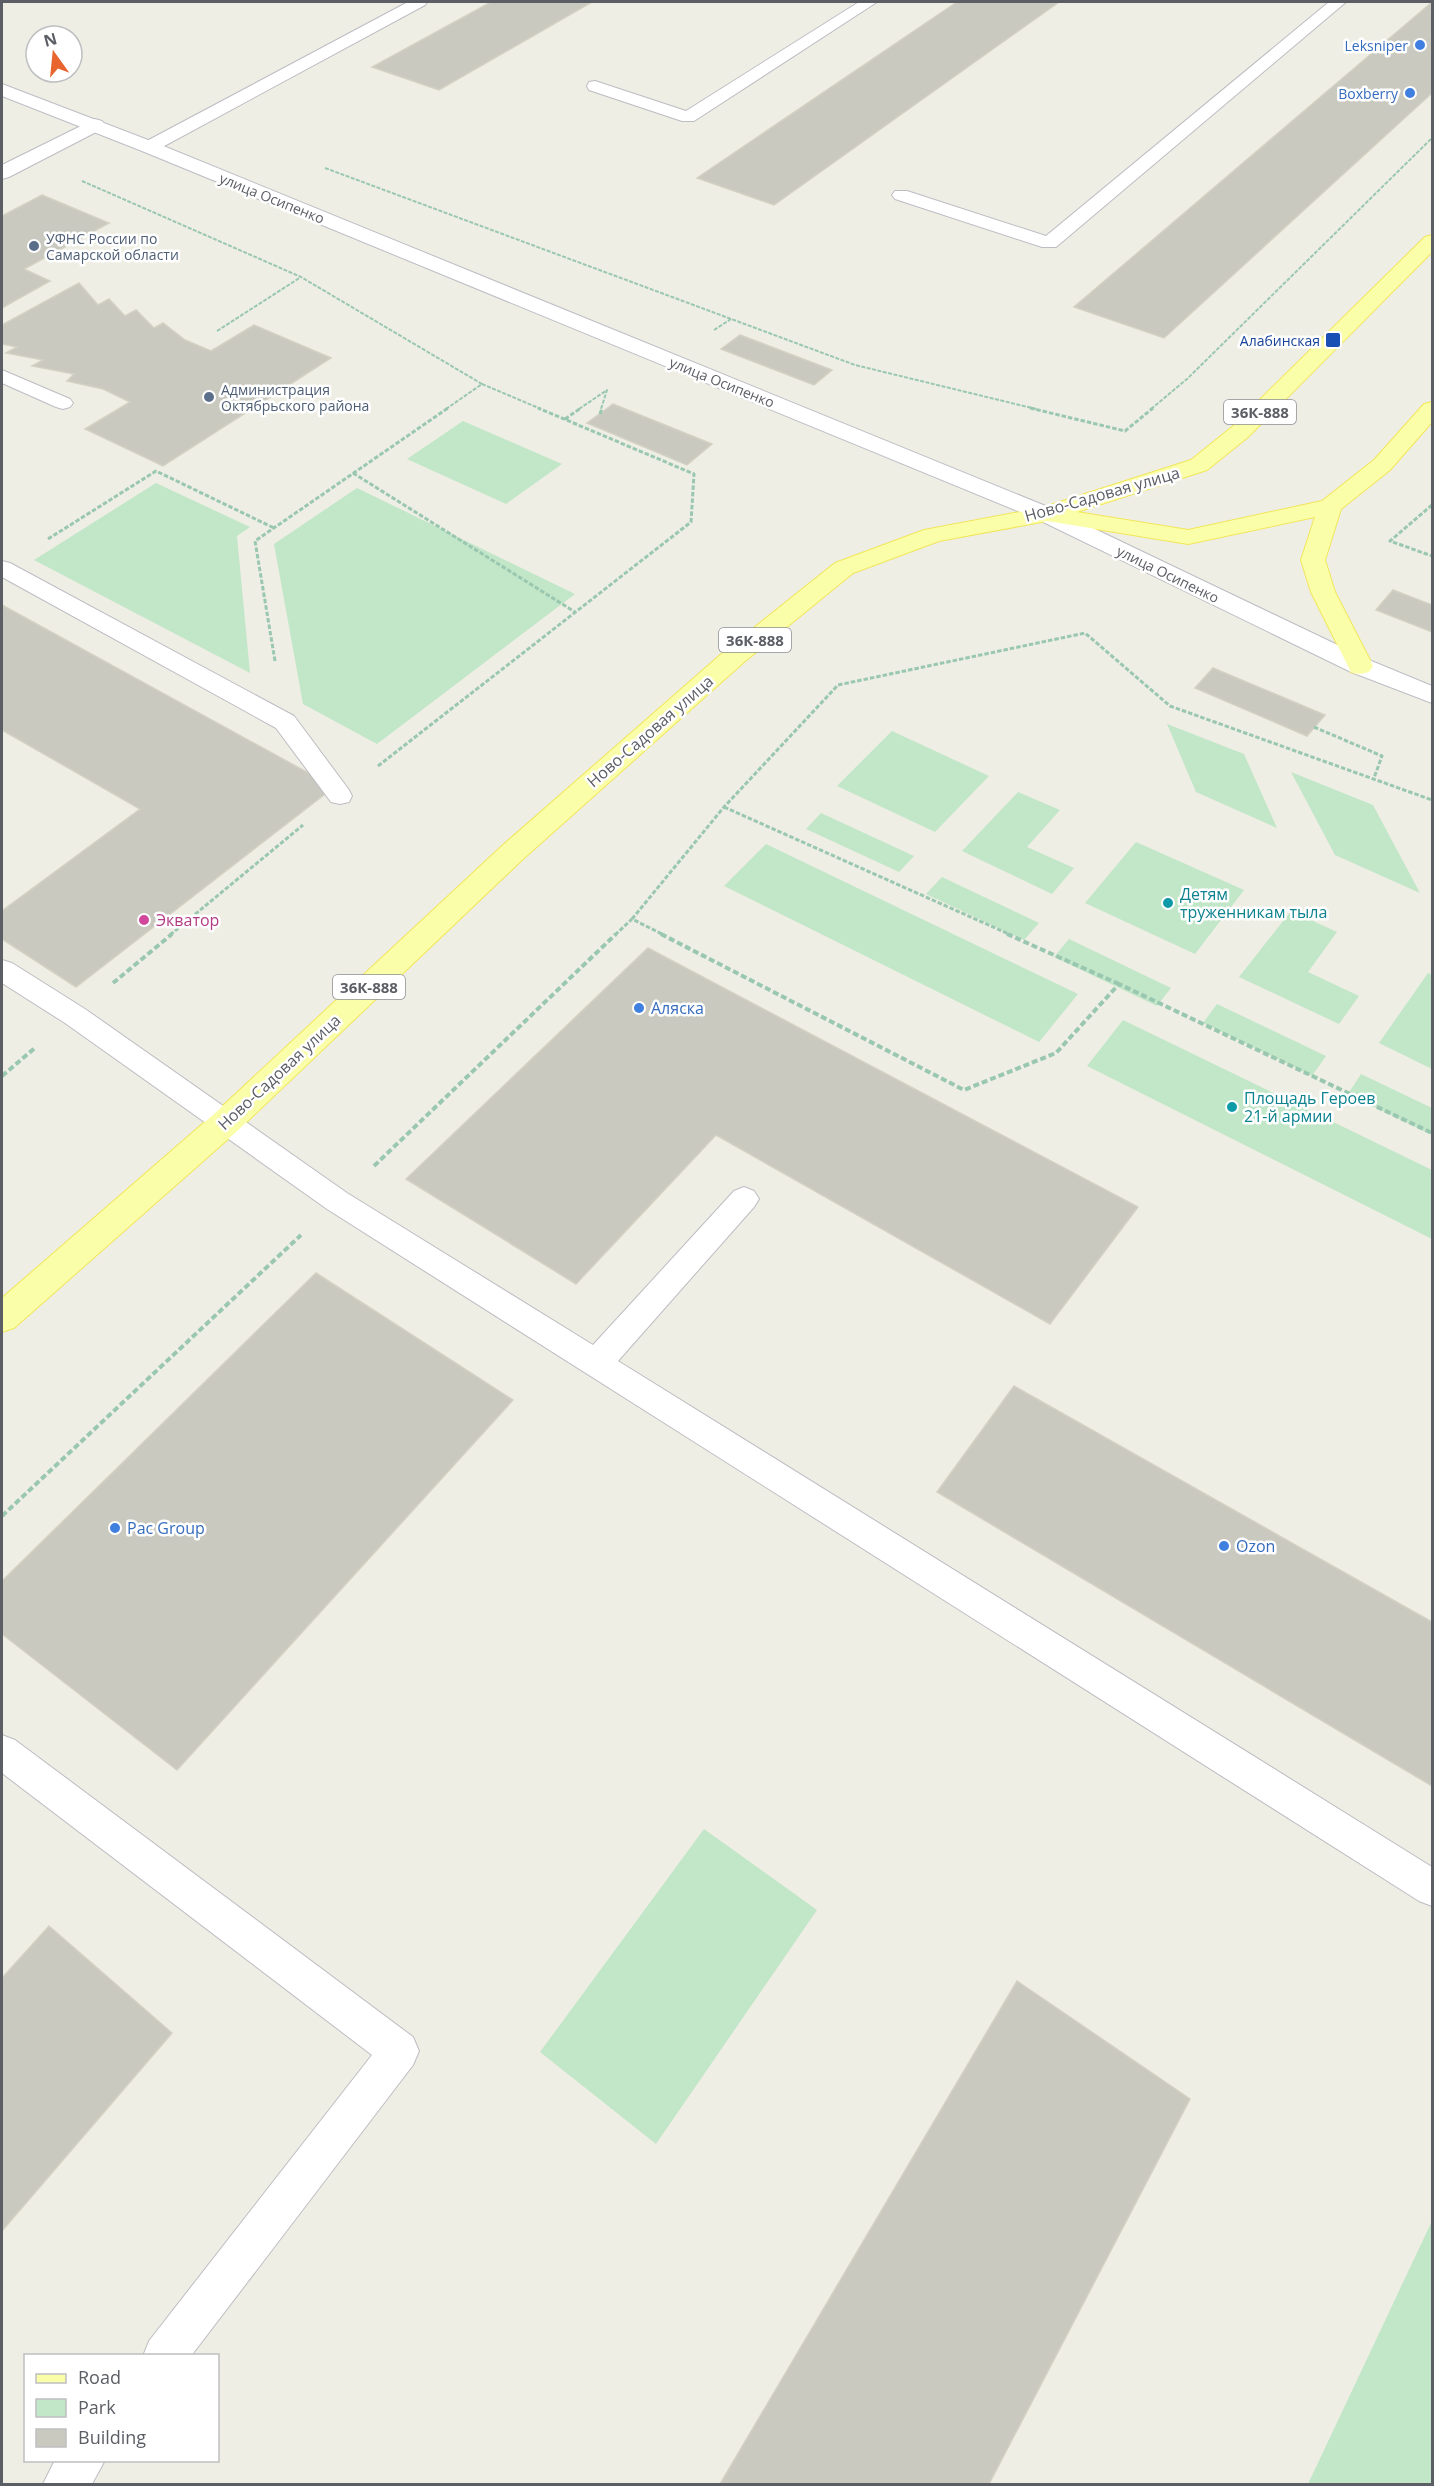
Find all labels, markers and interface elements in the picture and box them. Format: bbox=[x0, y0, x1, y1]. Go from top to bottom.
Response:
north arrow bbox=[24, 24, 84, 84]
text: N bbox=[41, 27, 59, 52]
place label: Leksniper bbox=[1345, 36, 1408, 55]
marker: Leksniper bbox=[1413, 38, 1427, 52]
place label: Boxberry bbox=[1338, 84, 1399, 103]
marker: Boxberry bbox=[1403, 86, 1417, 100]
street label: улица Осипенко bbox=[217, 168, 327, 228]
place label: УФНС России по Самарской области bbox=[46, 229, 179, 264]
marker: УФНС России по Самарской области bbox=[27, 239, 41, 253]
place label: Алабинская bbox=[1240, 331, 1320, 350]
marker: Алабинская bbox=[1324, 331, 1342, 349]
street label: улица Осипенко bbox=[667, 352, 777, 412]
place label: Администрация Октябрьского района bbox=[221, 380, 369, 415]
marker: Администрация Октябрьского района bbox=[202, 390, 216, 404]
road number: 36К-888 bbox=[1224, 400, 1296, 424]
street label: Ново-Садовая улица bbox=[1022, 461, 1182, 527]
street label: улица Осипенко bbox=[1114, 541, 1222, 607]
road number: 36К-888 bbox=[719, 628, 791, 652]
street label: Ново-Садовая улица bbox=[582, 670, 718, 792]
place label: Детям труженникам тыла bbox=[1180, 883, 1327, 923]
marker: Детям труженникам тыла bbox=[1161, 896, 1175, 910]
place label: Экватор bbox=[156, 909, 219, 931]
marker: Экватор bbox=[137, 913, 151, 927]
road number: 36К-888 bbox=[333, 975, 405, 999]
place label: Аляска bbox=[651, 997, 704, 1019]
marker: Аляска bbox=[632, 1001, 646, 1015]
street label: Ново-Садовая улица bbox=[213, 1009, 345, 1135]
place label: Площадь Героев 21-й армии bbox=[1244, 1087, 1375, 1127]
marker: Площадь Героев 21-й армии bbox=[1225, 1100, 1239, 1114]
place label: Pac Group bbox=[127, 1517, 205, 1539]
marker: Pac Group bbox=[108, 1521, 122, 1535]
place label: Ozon bbox=[1236, 1535, 1275, 1557]
marker: Ozon bbox=[1217, 1539, 1231, 1553]
legend bbox=[24, 2354, 219, 2462]
text: Road bbox=[78, 2365, 121, 2389]
text: Park bbox=[78, 2395, 116, 2419]
text: Building bbox=[78, 2425, 146, 2449]

